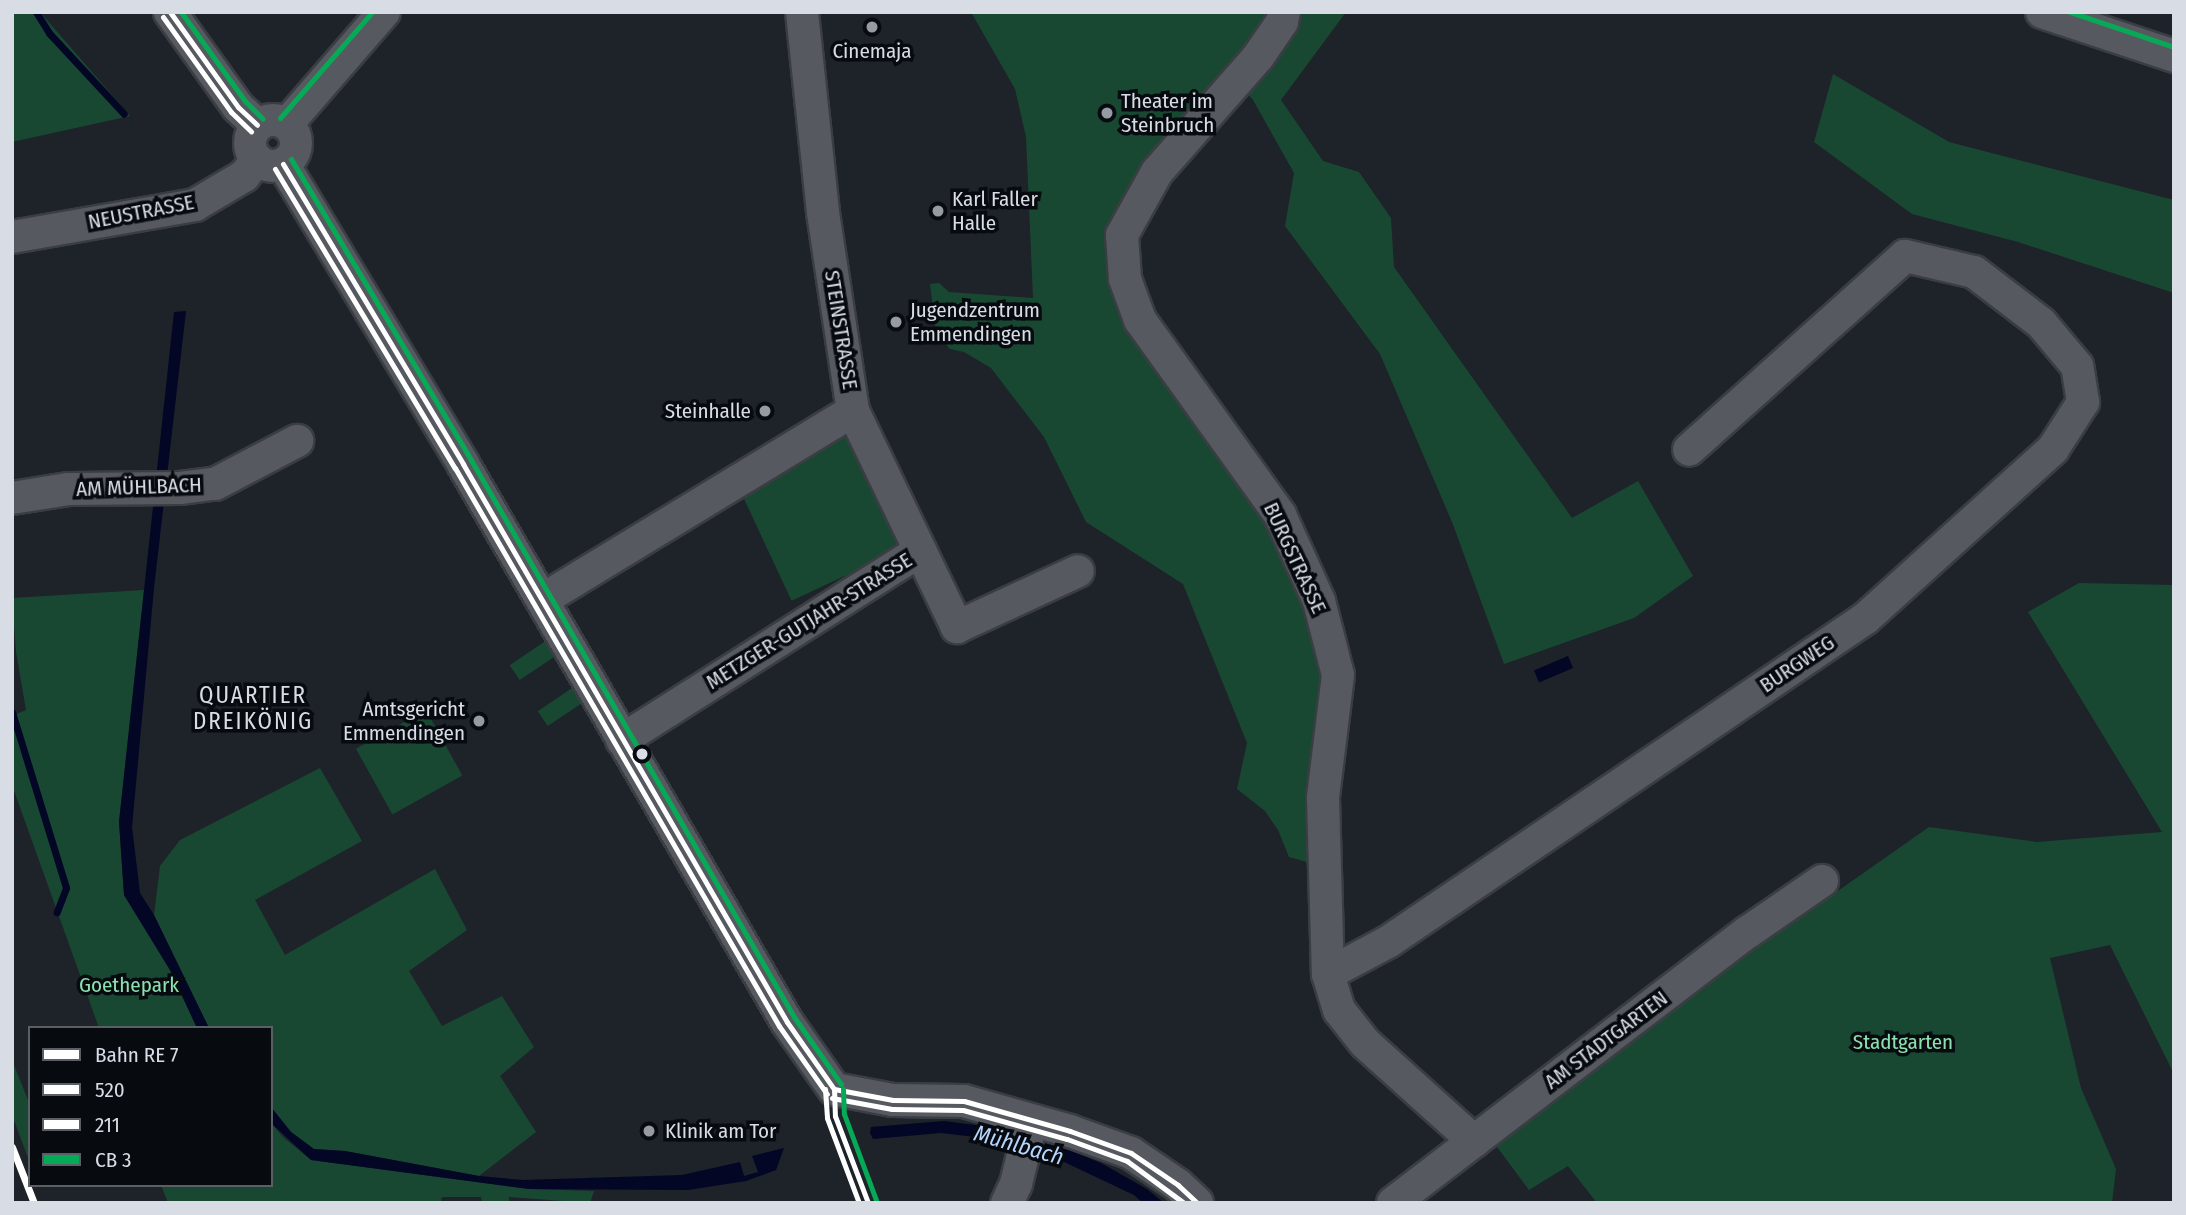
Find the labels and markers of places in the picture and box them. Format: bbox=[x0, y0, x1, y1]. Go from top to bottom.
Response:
marker: Cinemaja bbox=[864, 19, 880, 35]
place label: Cinemaja bbox=[832, 38, 912, 64]
place label: Theater im Steinbruch bbox=[1121, 88, 1214, 138]
marker: Theater im Steinbruch bbox=[1099, 105, 1115, 121]
place label: Karl Faller Halle bbox=[952, 186, 1038, 236]
marker: Karl Faller Halle bbox=[930, 203, 946, 219]
place label: Jugendzentrum Emmendingen bbox=[910, 297, 1040, 347]
marker: Jugendzentrum Emmendingen bbox=[888, 314, 904, 330]
place label: Steinhalle bbox=[665, 398, 751, 424]
marker: Steinhalle bbox=[757, 403, 773, 419]
place label: Amtsgericht Emmendingen bbox=[343, 696, 465, 746]
marker: Amtsgericht Emmendingen bbox=[471, 713, 487, 729]
unlabelled marker bbox=[635, 747, 649, 761]
place label: Klinik am Tor bbox=[665, 1118, 776, 1144]
marker: Klinik am Tor bbox=[639, 1121, 659, 1141]

